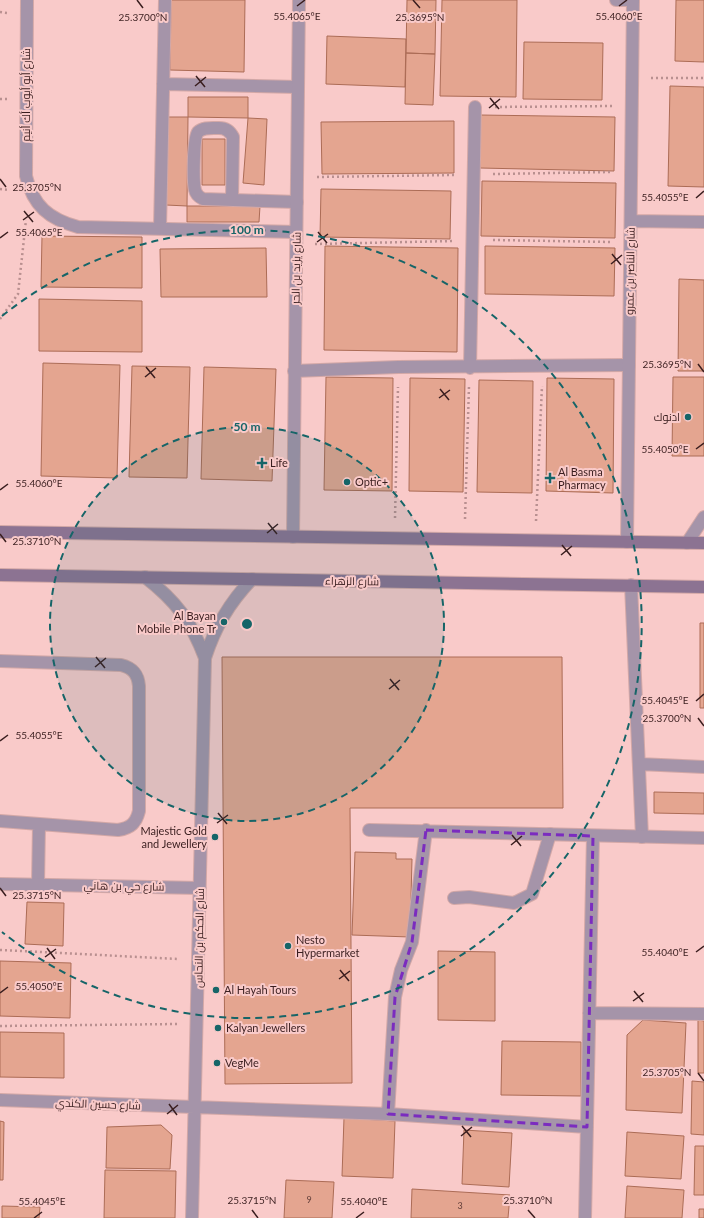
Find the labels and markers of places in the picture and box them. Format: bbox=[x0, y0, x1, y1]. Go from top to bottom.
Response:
place label: ادنوك bbox=[654, 410, 680, 424]
marker: ادنوك bbox=[683, 412, 693, 422]
place label: Life bbox=[270, 456, 288, 469]
marker: Life bbox=[257, 458, 267, 468]
place label: Al Basma Pharmacy bbox=[558, 465, 606, 491]
marker: Al Basma Pharmacy bbox=[545, 473, 555, 483]
place label: Optic+ bbox=[355, 475, 388, 488]
marker: Optic+ bbox=[342, 477, 352, 487]
place label: Al Bayan Mobile Phone Tr bbox=[137, 609, 216, 635]
marker: Al Bayan Mobile Phone Tr bbox=[219, 617, 229, 627]
centre of rings bbox=[240, 617, 254, 631]
place label: Majestic Gold and Jewellery bbox=[140, 824, 207, 850]
marker: Majestic Gold and Jewellery bbox=[210, 832, 220, 842]
place label: Nesto Hypermarket bbox=[296, 933, 359, 959]
marker: Nesto Hypermarket bbox=[283, 941, 293, 951]
place label: Al Hayah Tours bbox=[224, 983, 297, 996]
marker: Al Hayah Tours bbox=[211, 985, 221, 995]
place label: Kalyan Jewellers bbox=[226, 1021, 306, 1034]
marker: Kalyan Jewellers bbox=[213, 1023, 223, 1033]
place label: VegMe bbox=[225, 1056, 259, 1069]
marker: VegMe bbox=[212, 1058, 222, 1068]

